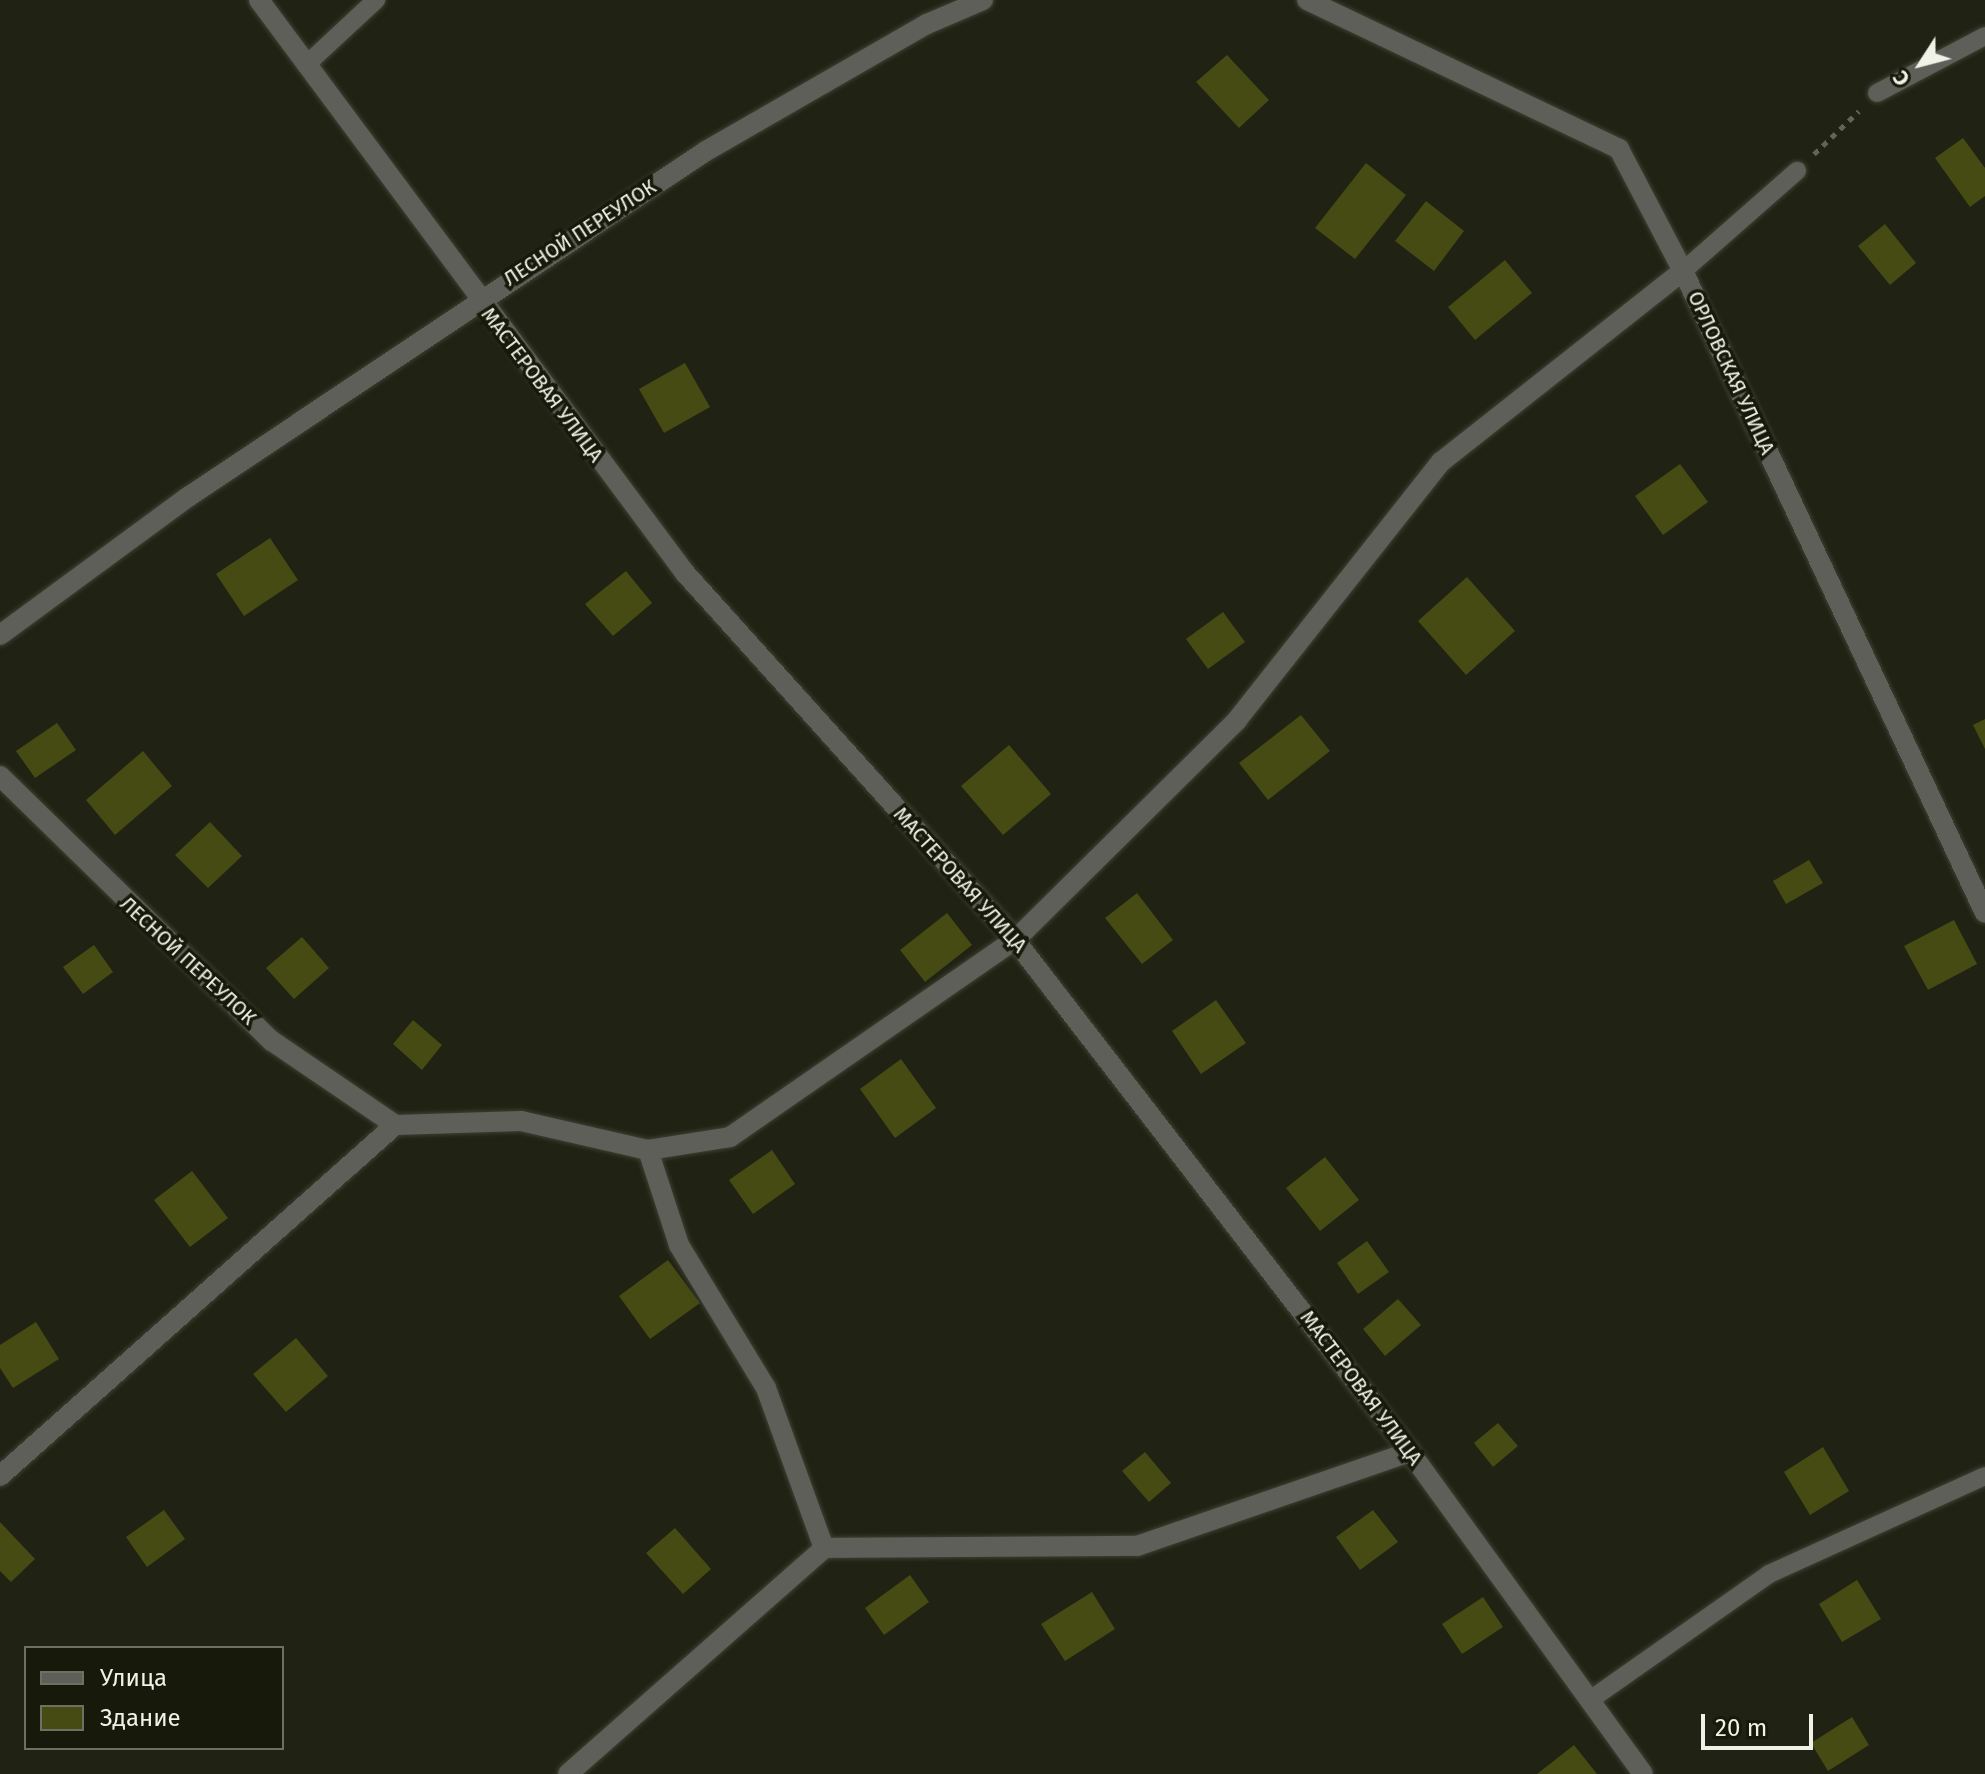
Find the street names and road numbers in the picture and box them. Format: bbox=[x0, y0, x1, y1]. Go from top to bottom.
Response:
street label: ЛЕСНОЙ ПЕРЕУЛОК bbox=[499, 175, 661, 291]
street label: ОРЛОВСКАЯ УЛИЦА bbox=[1683, 288, 1779, 458]
street label: МАСТЕРОВАЯ УЛИЦА bbox=[476, 303, 608, 467]
street label: МАСТЕРОВАЯ УЛИЦА bbox=[888, 802, 1032, 958]
street label: ЛЕСНОЙ ПЕРЕУЛОК bbox=[115, 892, 261, 1030]
street label: МАСТЕРОВАЯ УЛИЦА bbox=[1295, 1306, 1427, 1470]

